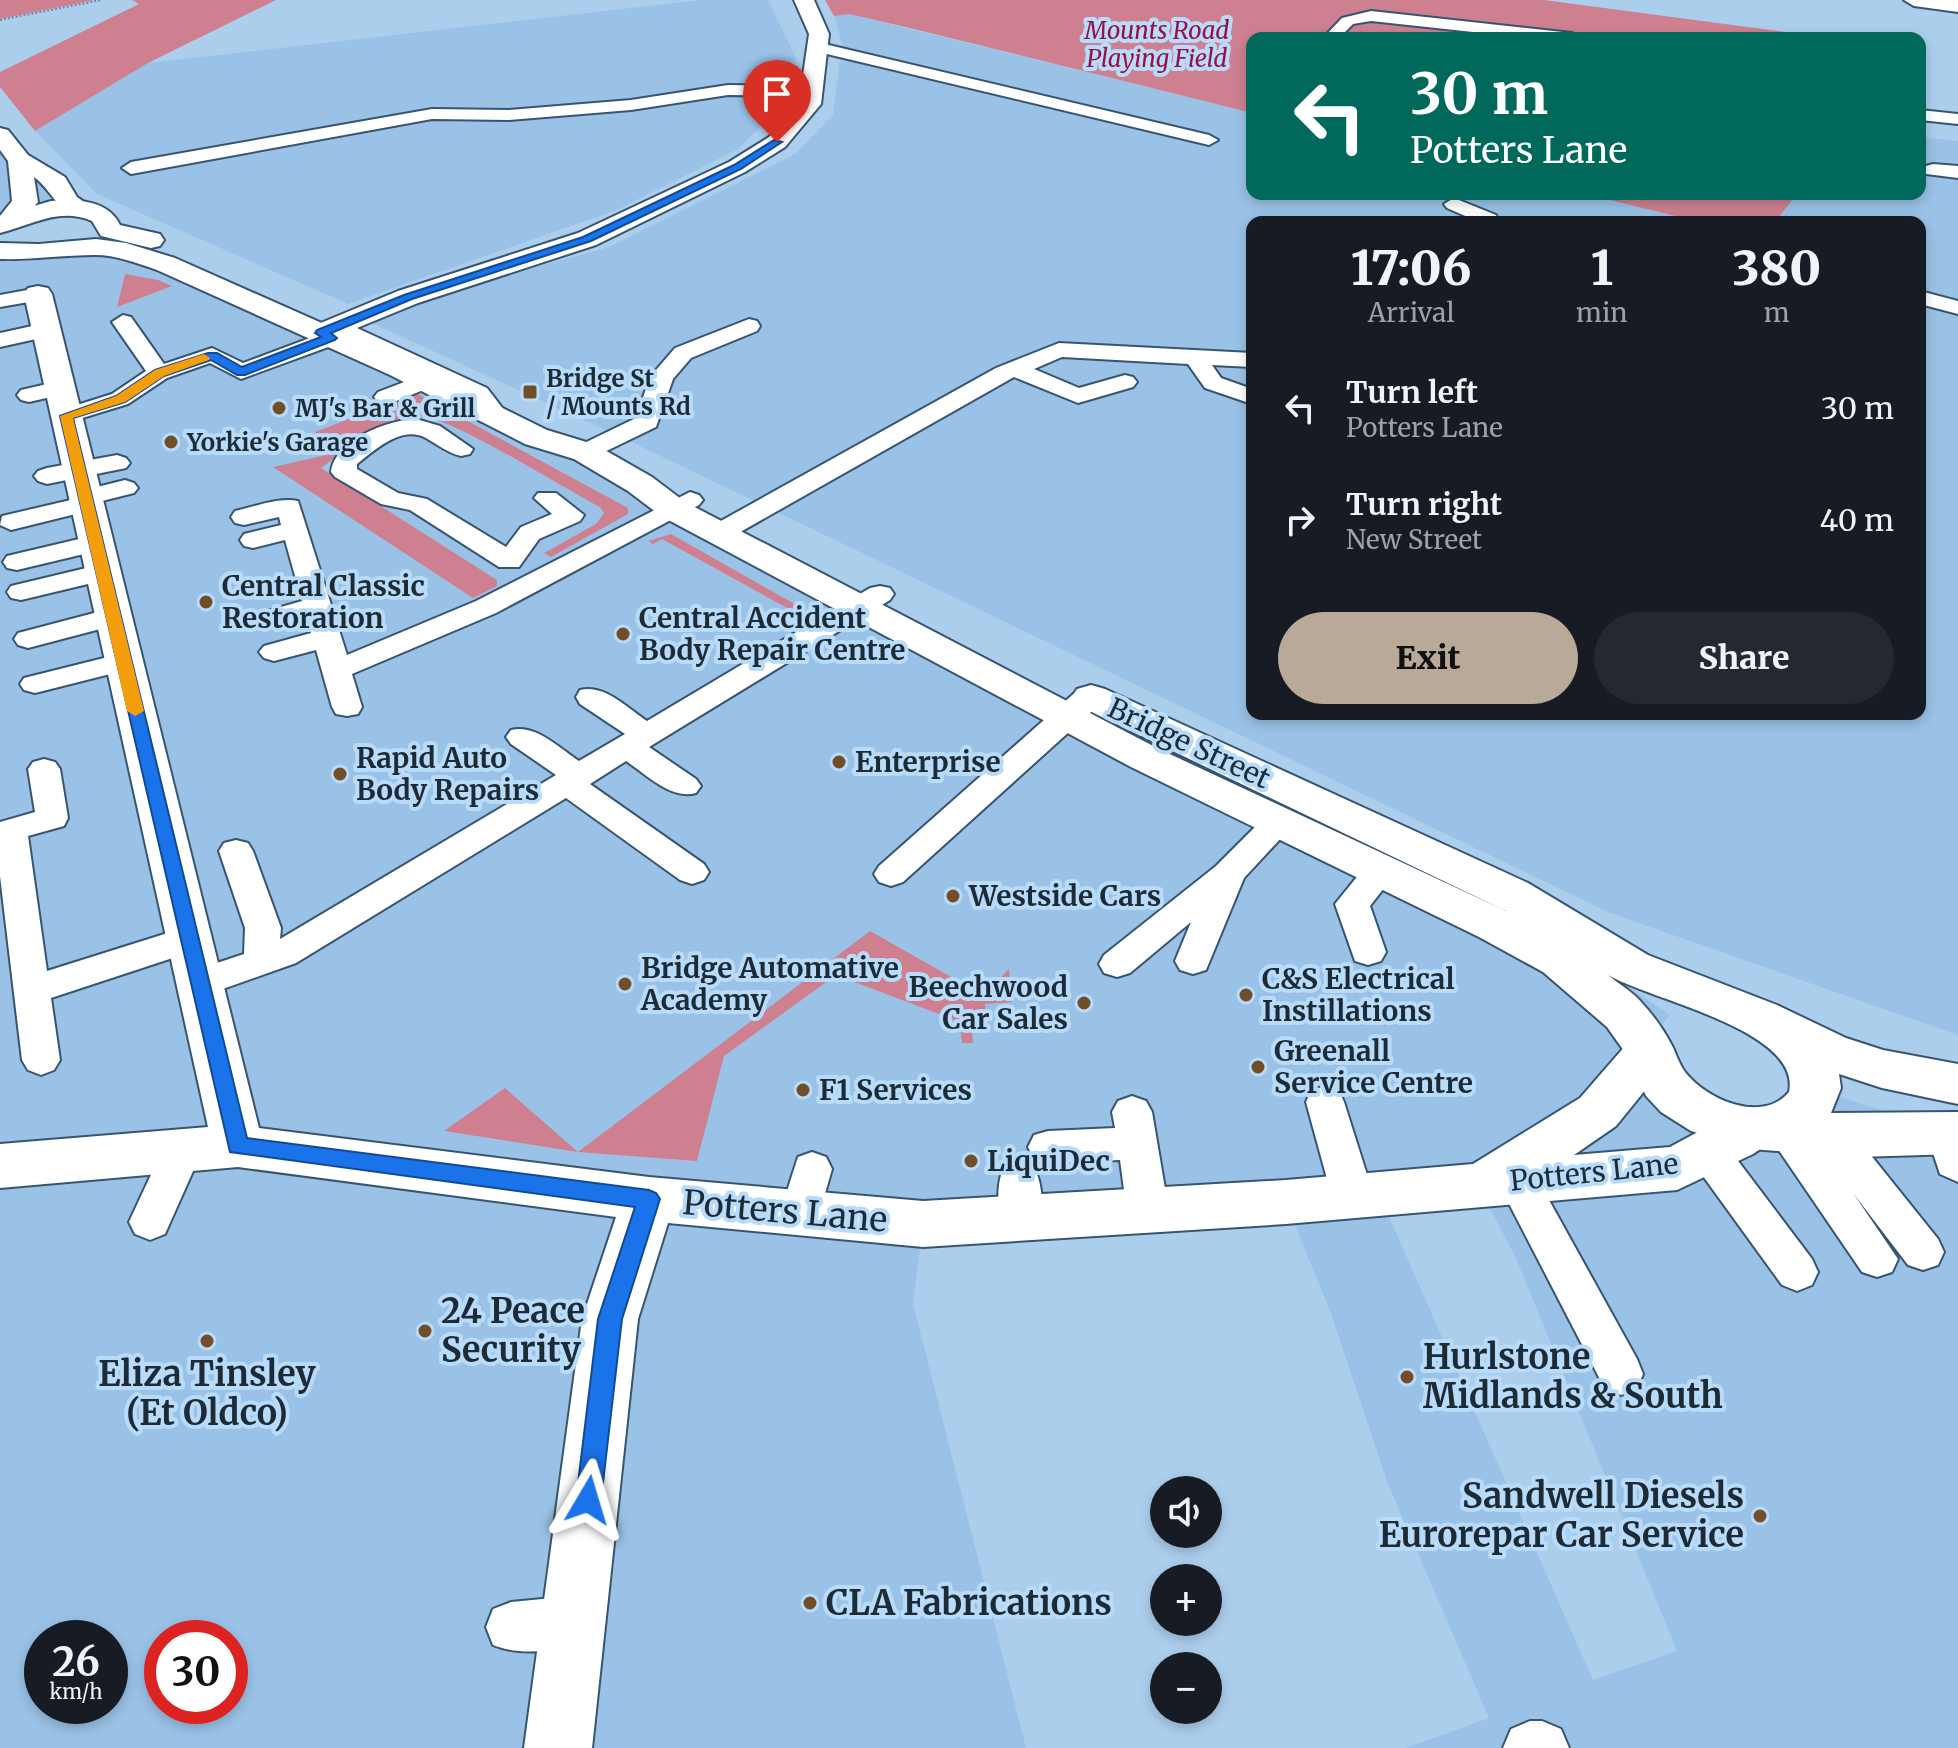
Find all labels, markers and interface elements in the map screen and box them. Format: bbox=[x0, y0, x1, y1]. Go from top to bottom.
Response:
park label: Mounts Road Playing Field bbox=[1084, 15, 1229, 74]
text: 30 m bbox=[1410, 59, 1548, 129]
pin bbox=[743, 60, 811, 142]
icon: left bbox=[1278, 64, 1382, 168]
icon: arrive bbox=[755, 72, 799, 116]
text: Potters Lane bbox=[1410, 128, 1627, 173]
text: 17:06 bbox=[1351, 238, 1471, 298]
text: 1 bbox=[1591, 238, 1613, 298]
text: 380 bbox=[1732, 238, 1821, 298]
text: Arrival bbox=[1368, 296, 1454, 329]
text: min bbox=[1576, 296, 1628, 329]
text: m bbox=[1764, 296, 1790, 329]
place label: Bridge St / Mounts Rd bbox=[546, 363, 691, 422]
text: Turn left bbox=[1346, 373, 1478, 411]
marker: Bridge St / Mounts Rd bbox=[521, 383, 539, 401]
icon: left bbox=[1278, 386, 1322, 430]
text: 30 m bbox=[1821, 389, 1894, 427]
place label: MJ's Bar & Grill bbox=[295, 393, 476, 424]
marker: MJ's Bar & Grill bbox=[270, 399, 288, 417]
text: Potters Lane bbox=[1346, 411, 1503, 444]
place label: Yorkie's Garage bbox=[186, 427, 368, 458]
marker: Yorkie's Garage bbox=[162, 433, 180, 451]
text: Turn right bbox=[1346, 485, 1502, 523]
icon: right bbox=[1278, 498, 1322, 542]
text: 40 m bbox=[1820, 501, 1894, 539]
text: New Street bbox=[1346, 523, 1482, 556]
place label: Central Classic Restoration bbox=[222, 568, 425, 636]
marker: Central Classic Restoration bbox=[197, 593, 215, 611]
place label: Central Accident Body Repair Centre bbox=[639, 600, 905, 668]
button: Exit bbox=[1278, 612, 1578, 704]
button: Share bbox=[1594, 612, 1894, 704]
marker: Central Accident Body Repair Centre bbox=[614, 625, 632, 643]
street label: Bridge Street bbox=[1102, 690, 1276, 796]
place label: Rapid Auto Body Repairs bbox=[356, 740, 539, 808]
place label: Enterprise bbox=[855, 744, 1001, 780]
marker: Enterprise bbox=[830, 753, 848, 771]
marker: Rapid Auto Body Repairs bbox=[331, 765, 349, 783]
place label: Westside Cars bbox=[968, 878, 1161, 914]
marker: Westside Cars bbox=[944, 887, 962, 905]
place label: Bridge Automative Academy bbox=[640, 950, 899, 1018]
place label: C&S Electrical Instillations bbox=[1262, 961, 1455, 1029]
place label: Beechwood Car Sales bbox=[909, 969, 1068, 1037]
marker: Bridge Automative Academy bbox=[616, 975, 634, 993]
marker: C&S Electrical Instillations bbox=[1237, 986, 1255, 1004]
marker: Beechwood Car Sales bbox=[1075, 994, 1093, 1012]
place label: Greenall Service Centre bbox=[1274, 1033, 1473, 1101]
marker: Greenall Service Centre bbox=[1249, 1058, 1267, 1076]
place label: F1 Services bbox=[819, 1072, 972, 1108]
marker: F1 Services bbox=[794, 1081, 812, 1099]
place label: LiquiDec bbox=[987, 1143, 1110, 1179]
street label: Potters Lane bbox=[1508, 1145, 1680, 1199]
marker: LiquiDec bbox=[962, 1152, 980, 1170]
street label: Potters Lane bbox=[681, 1181, 889, 1241]
place label: 24 Peace Security bbox=[441, 1290, 585, 1371]
marker: 24 Peace Security bbox=[416, 1322, 434, 1340]
marker: Eliza Tinsley (Et Oldco) bbox=[198, 1332, 216, 1350]
place label: Hurlstone Midlands & South bbox=[1423, 1336, 1723, 1417]
place label: Eliza Tinsley (Et Oldco) bbox=[98, 1353, 316, 1434]
marker: Hurlstone Midlands & South bbox=[1398, 1368, 1416, 1386]
position arrow bbox=[546, 1458, 630, 1542]
place label: Sandwell Diesels Eurorepar Car Service bbox=[1379, 1475, 1744, 1556]
map controls bbox=[1150, 1476, 1222, 1724]
button: sound bbox=[1150, 1476, 1222, 1548]
marker: Sandwell Diesels Eurorepar Car Service bbox=[1751, 1507, 1769, 1525]
button: + bbox=[1150, 1564, 1222, 1636]
place label: CLA Fabrications bbox=[826, 1582, 1112, 1624]
marker: CLA Fabrications bbox=[801, 1594, 819, 1612]
speed limit sign: 30 bbox=[144, 1620, 248, 1724]
text: 26 bbox=[52, 1637, 100, 1687]
button: − bbox=[1150, 1652, 1222, 1724]
text: km/h bbox=[50, 1679, 102, 1704]

